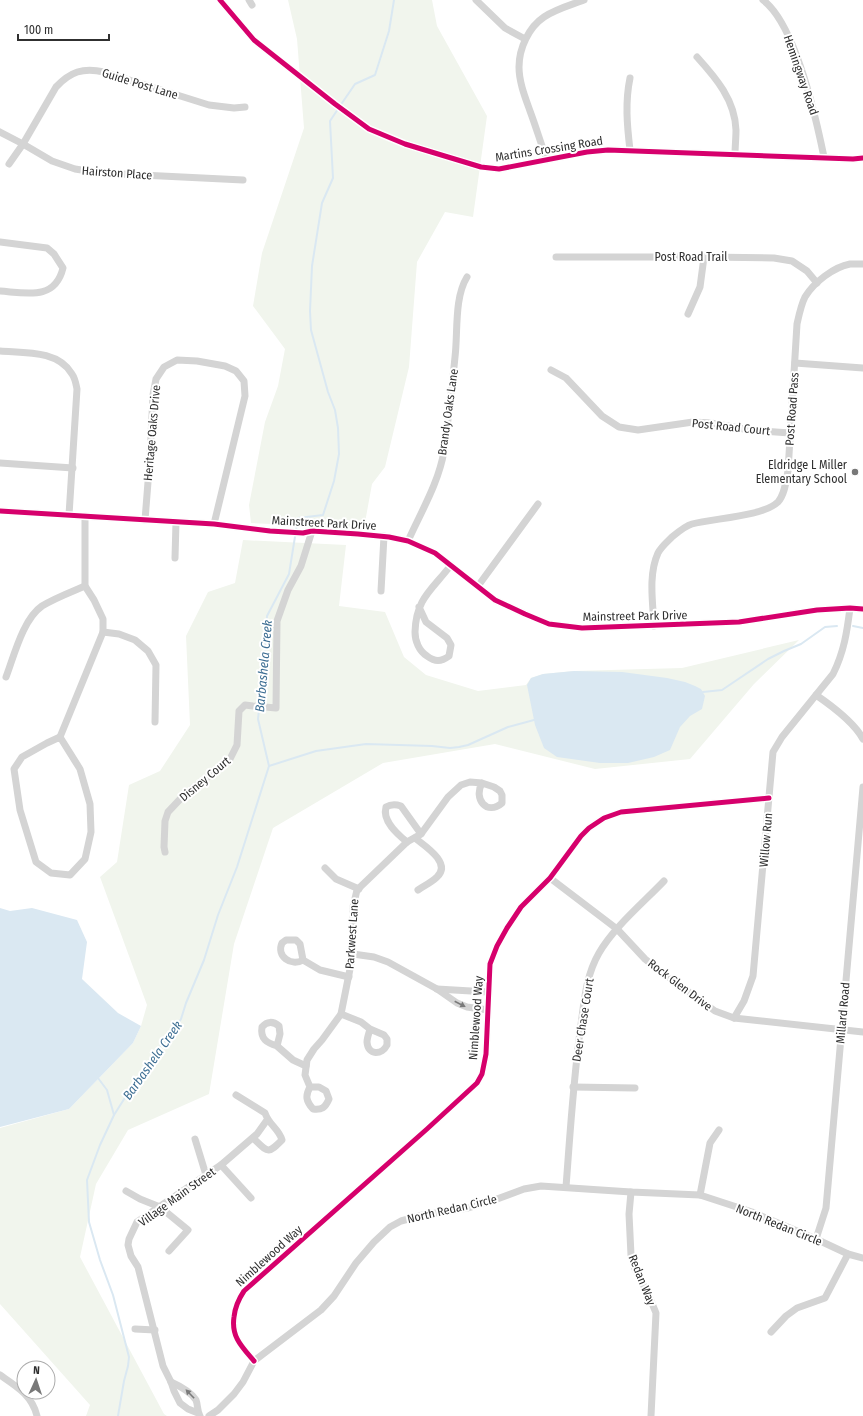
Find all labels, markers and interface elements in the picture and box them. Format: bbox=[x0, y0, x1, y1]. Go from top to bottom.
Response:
scale bar bbox=[18, 16, 109, 42]
text: 100 m bbox=[24, 23, 53, 37]
street label: Hemingway Road bbox=[781, 33, 821, 117]
street label: Guide Post Lane bbox=[100, 66, 180, 102]
street label: Martins Crossing Road bbox=[494, 134, 604, 164]
street label: Hairston Place bbox=[81, 164, 153, 182]
street label: Post Road Trail bbox=[655, 250, 727, 264]
street label: Brandy Oaks Lane bbox=[435, 368, 461, 456]
street label: Post Road Pass bbox=[782, 372, 802, 446]
street label: Heritage Oaks Drive bbox=[141, 384, 163, 482]
street label: Post Road Court bbox=[691, 416, 771, 438]
place label: Eldridge L Miller Elementary School bbox=[756, 458, 848, 486]
marker: Eldridge L Miller Elementary School bbox=[850, 467, 860, 477]
street label: Mainstreet Park Drive bbox=[271, 513, 377, 533]
street label: Mainstreet Park Drive bbox=[582, 608, 688, 624]
water label: Barbashela Creek bbox=[252, 619, 275, 713]
street label: Disney Court bbox=[177, 754, 233, 804]
street label: Willow Run bbox=[757, 812, 775, 868]
street label: Parkwest Lane bbox=[343, 898, 361, 970]
street label: Rock Glen Drive bbox=[645, 956, 715, 1014]
street label: Nimblewood Way bbox=[466, 975, 486, 1061]
street label: Deer Chase Court bbox=[569, 977, 597, 1063]
street label: Millard Road bbox=[833, 982, 853, 1044]
one-way arrow bbox=[455, 1001, 466, 1007]
water label: Barbashela Creek bbox=[120, 1018, 185, 1103]
street label: Village Main Street bbox=[136, 1164, 218, 1230]
street label: North Redan Circle bbox=[406, 1192, 498, 1226]
street label: North Redan Circle bbox=[734, 1201, 824, 1249]
street label: Nimblewood Way bbox=[233, 1222, 306, 1289]
street label: Redan Way bbox=[626, 1253, 659, 1308]
north arrow bbox=[16, 1360, 56, 1400]
text: N bbox=[33, 1364, 40, 1377]
one-way arrow bbox=[185, 1389, 195, 1399]

